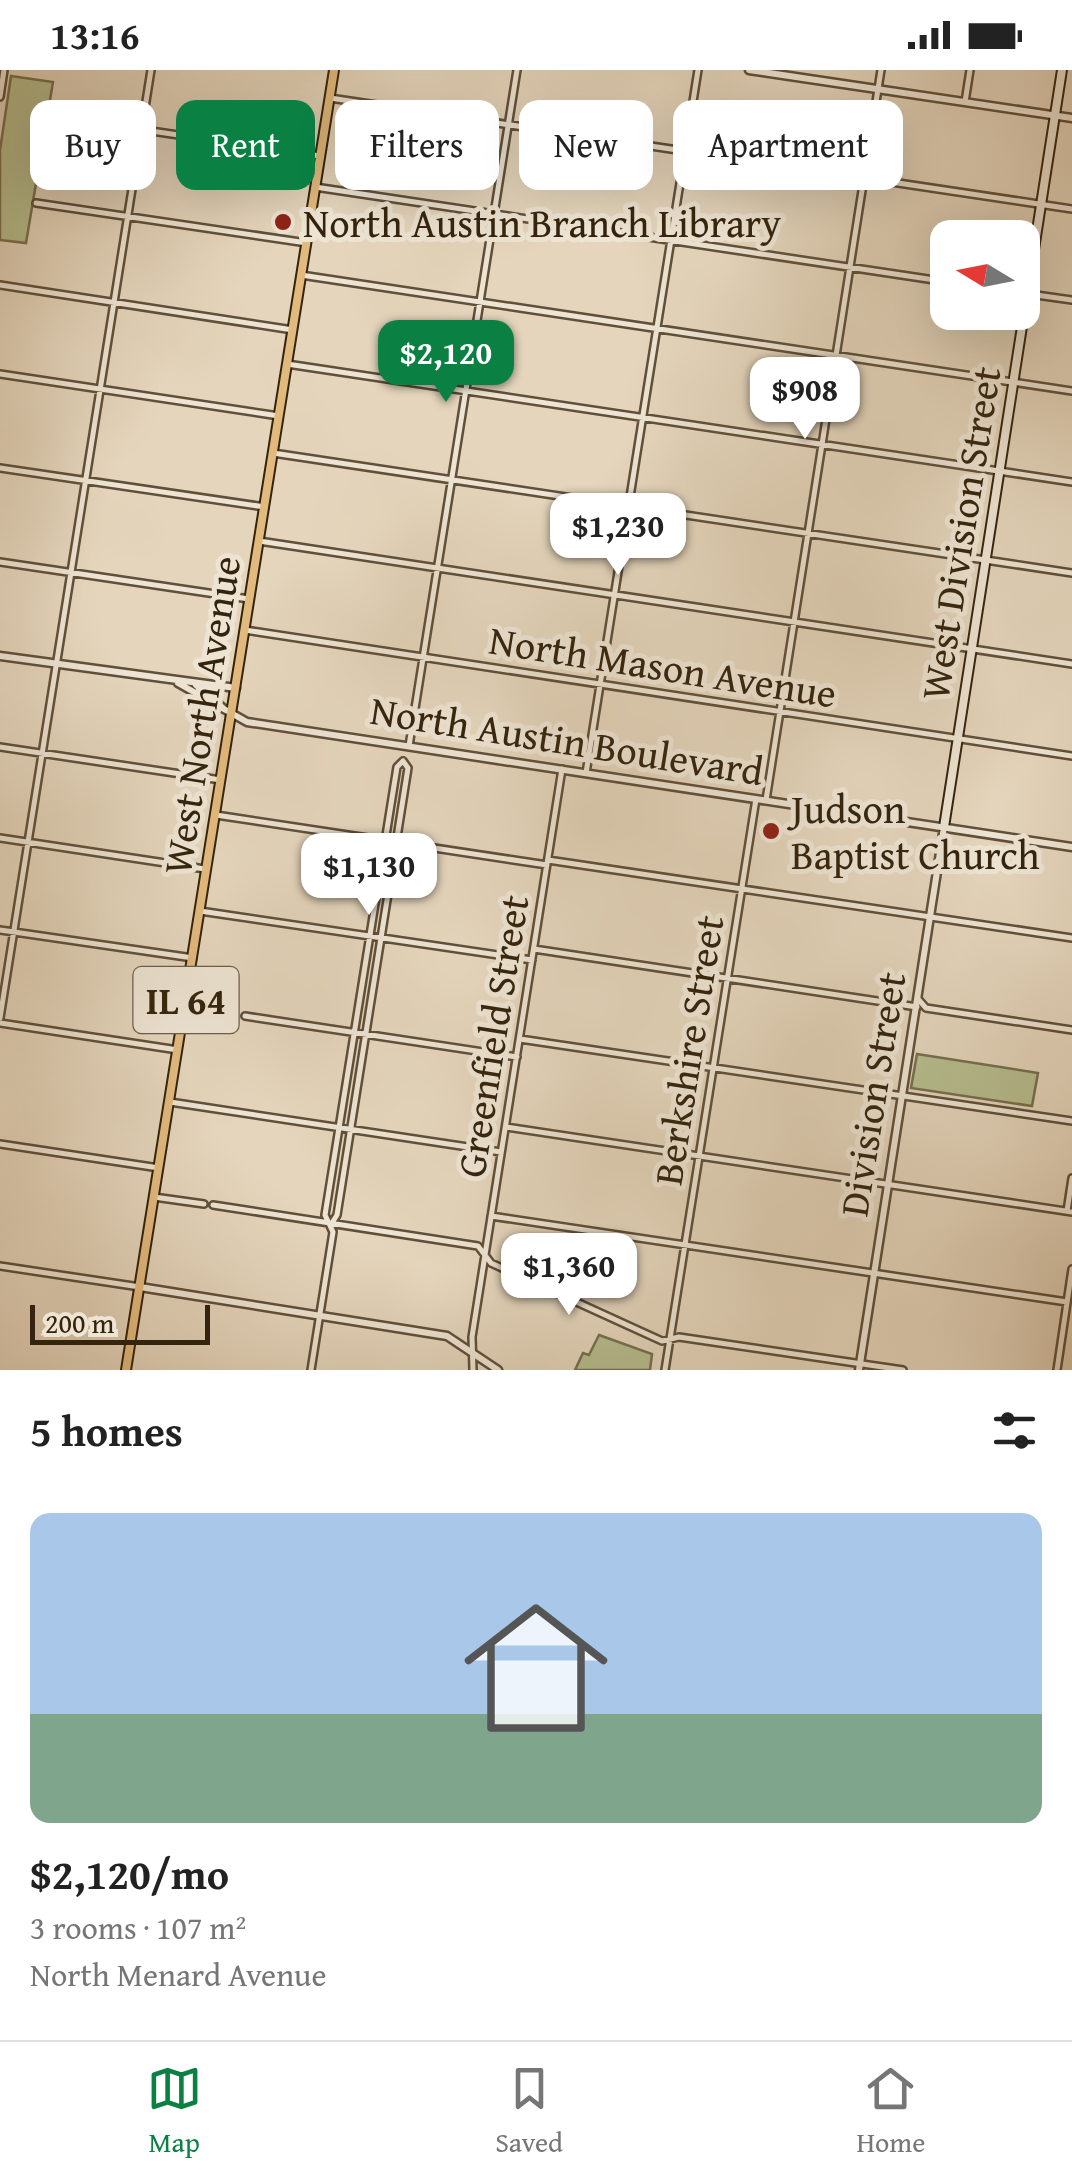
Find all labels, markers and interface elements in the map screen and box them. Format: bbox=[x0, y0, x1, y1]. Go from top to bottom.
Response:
text: 13:16 bbox=[50, 7, 140, 63]
chip: Buy bbox=[30, 100, 156, 190]
chip: Rent bbox=[176, 100, 315, 190]
chip: Filters bbox=[335, 100, 499, 190]
chip: New bbox=[519, 100, 653, 190]
chip: Apartment bbox=[673, 100, 903, 190]
place label: North Austin Branch Library bbox=[303, 193, 781, 252]
marker: North Austin Branch Library bbox=[272, 211, 294, 233]
north arrow bbox=[930, 220, 1040, 330]
map controls bbox=[930, 220, 1040, 330]
pin: $2,120 bbox=[365, 320, 527, 405]
text: $2,120 bbox=[400, 329, 492, 376]
pin: $908 bbox=[746, 357, 864, 442]
street label: West Division Street bbox=[905, 362, 1015, 704]
text: $908 bbox=[772, 366, 838, 413]
pin: $1,230 bbox=[537, 493, 699, 578]
text: $1,230 bbox=[572, 502, 664, 549]
street label: West North Avenue bbox=[147, 552, 255, 878]
street label: North Mason Avenue bbox=[485, 609, 841, 723]
street label: North Austin Boulevard bbox=[366, 680, 768, 800]
place label: Judson Baptist Church bbox=[786, 779, 1040, 884]
marker: Judson Baptist Church bbox=[760, 820, 782, 842]
pin: $1,130 bbox=[288, 833, 450, 918]
text: $1,130 bbox=[323, 842, 415, 889]
street label: Greenfield Street bbox=[441, 891, 543, 1181]
street label: Berkshire Street bbox=[638, 911, 738, 1189]
road number: IL 64 bbox=[134, 967, 238, 1033]
street label: Division Street bbox=[824, 968, 920, 1220]
pin: $1,360 bbox=[488, 1233, 650, 1318]
text: $1,360 bbox=[523, 1242, 615, 1289]
scale bar bbox=[30, 1300, 210, 1344]
text: 200 m bbox=[45, 1302, 114, 1343]
text: 5 homes bbox=[30, 1400, 183, 1461]
icon: filters bbox=[987, 1403, 1042, 1458]
icon: home bbox=[446, 1578, 626, 1758]
text: $2,120/mo bbox=[30, 1843, 229, 1904]
text: 3 rooms · 107 m² bbox=[30, 1904, 246, 1951]
text: North Menard Avenue bbox=[30, 1951, 326, 1998]
tab: Map bbox=[147, 2061, 202, 2162]
tab: Saved bbox=[495, 2061, 563, 2162]
tab: Home bbox=[856, 2061, 925, 2162]

